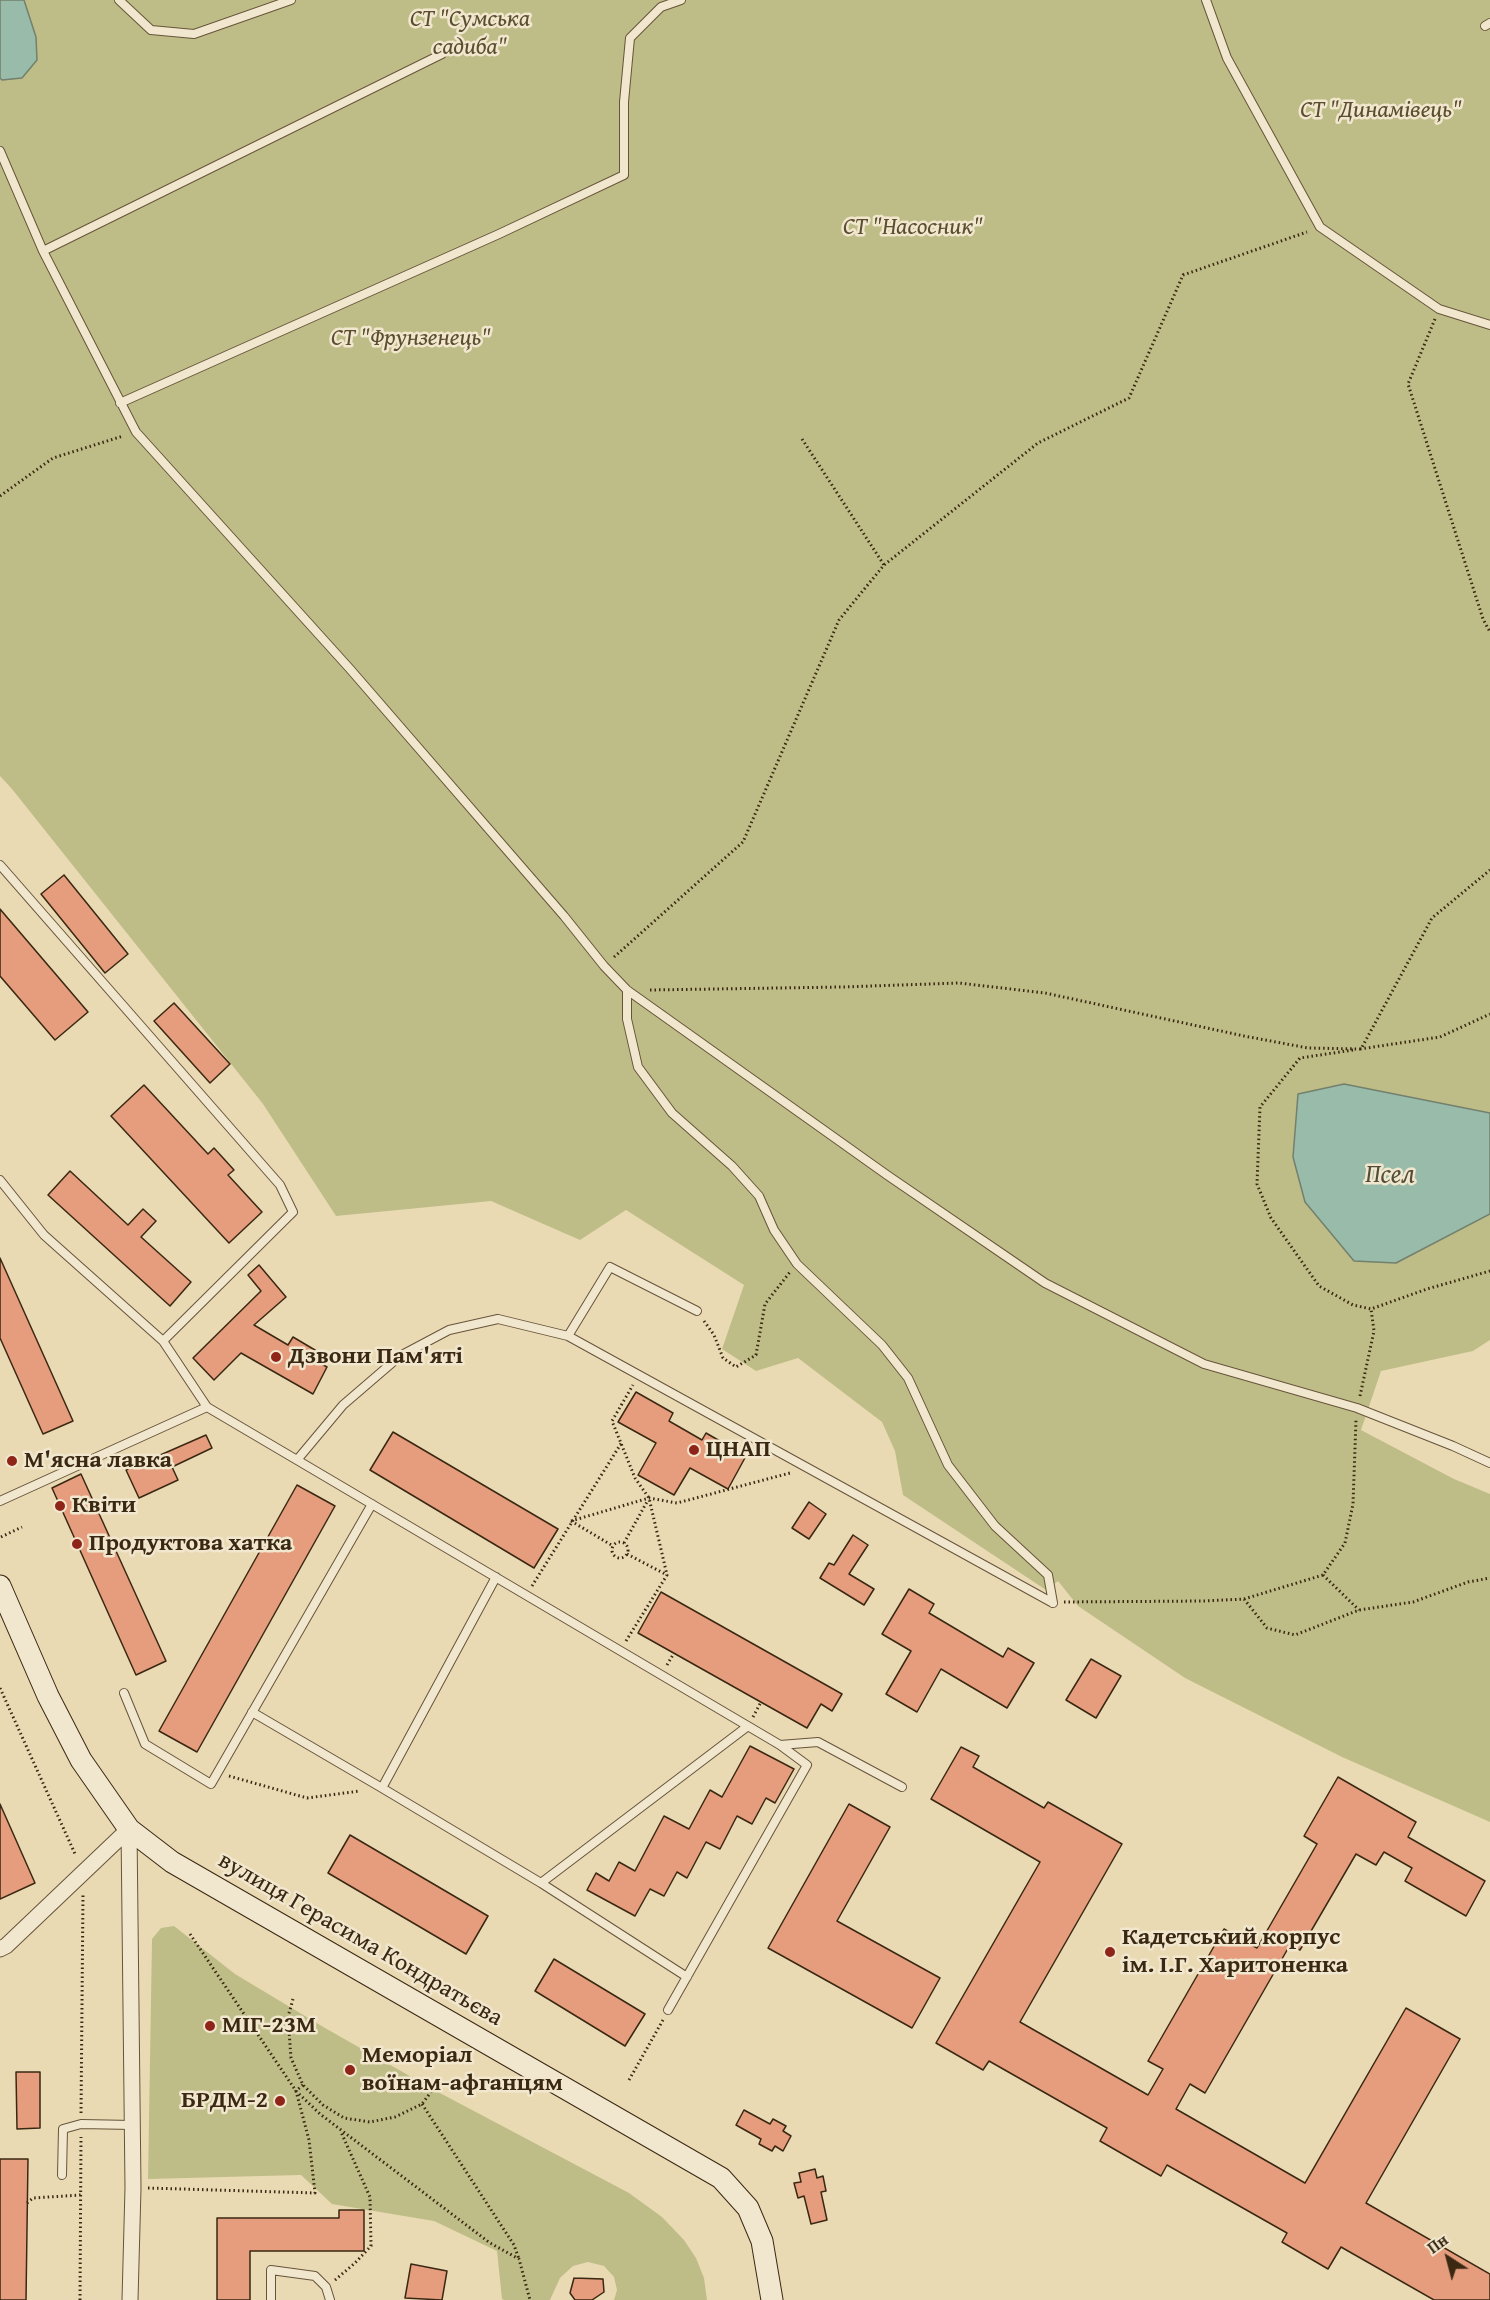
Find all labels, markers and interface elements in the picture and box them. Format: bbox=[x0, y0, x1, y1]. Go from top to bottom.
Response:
park label: СТ "Сумська садиба" bbox=[410, 6, 530, 62]
park label: СТ "Динамівець" bbox=[1300, 97, 1462, 125]
park label: СТ "Насосник" bbox=[843, 214, 983, 242]
park label: СТ "Фрунзенець" bbox=[331, 325, 491, 353]
water label: Псел bbox=[1365, 1159, 1415, 1191]
place label: Дзвони Пам'яті bbox=[288, 1343, 463, 1371]
marker: Дзвони Пам'яті bbox=[269, 1350, 283, 1364]
place label: ЦНАП bbox=[706, 1436, 771, 1464]
marker: ЦНАП bbox=[687, 1443, 701, 1457]
place label: М'ясна лавка bbox=[24, 1447, 172, 1475]
marker: М'ясна лавка bbox=[5, 1454, 19, 1468]
place label: Квіти bbox=[72, 1492, 136, 1520]
marker: Квіти bbox=[53, 1499, 67, 1513]
place label: Продуктова хатка bbox=[89, 1530, 292, 1558]
marker: Продуктова хатка bbox=[70, 1537, 84, 1551]
street label: вулиця Герасима Кондратьєва bbox=[213, 1847, 507, 2033]
place label: Кадетський корпус ім. І.Г. Харитоненка bbox=[1122, 1924, 1348, 1980]
marker: Кадетський корпус ім. І.Г. Харитоненка bbox=[1103, 1945, 1117, 1959]
place label: МІГ-23М bbox=[222, 2012, 316, 2040]
marker: МІГ-23М bbox=[203, 2019, 217, 2033]
place label: Меморіал воїнам-афганцям bbox=[362, 2042, 563, 2098]
marker: Меморіал воїнам-афганцям bbox=[343, 2063, 357, 2077]
place label: БРДМ-2 bbox=[181, 2087, 268, 2115]
marker: БРДМ-2 bbox=[273, 2094, 287, 2108]
north arrow bbox=[1418, 2228, 1478, 2288]
text: Пн bbox=[1422, 2228, 1453, 2259]

